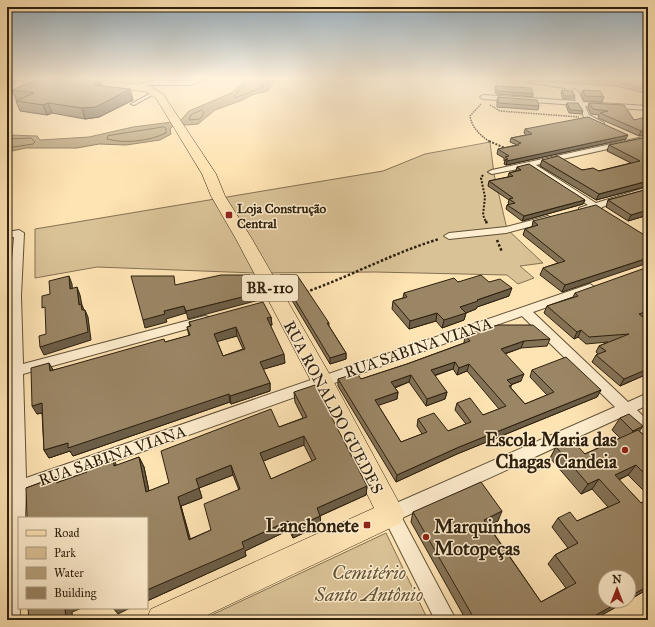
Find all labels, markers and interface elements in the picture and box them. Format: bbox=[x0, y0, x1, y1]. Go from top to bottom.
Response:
place label: Loja Construção Central bbox=[237, 201, 326, 232]
marker: Loja Construção Central bbox=[224, 210, 234, 220]
road number: BR-110 bbox=[242, 275, 298, 301]
street label: RUA SABINA VIANA bbox=[342, 313, 495, 382]
street label: RUA RONALDO GUEDES bbox=[280, 318, 387, 497]
street label: RUA SABINA VIANA bbox=[36, 421, 189, 490]
place label: Escola Maria das Chagas Candeia bbox=[485, 428, 618, 474]
marker: Escola Maria das Chagas Candeia bbox=[620, 445, 630, 455]
place label: Lanchonete bbox=[266, 514, 359, 537]
place label: Marquinhos Motopeças bbox=[434, 515, 531, 561]
legend bbox=[18, 517, 148, 609]
marker: Lanchonete bbox=[362, 520, 372, 530]
text: Road bbox=[54, 526, 80, 540]
marker: Marquinhos Motopeças bbox=[421, 532, 431, 542]
text: Park bbox=[54, 546, 76, 560]
park label: Cemitério Santo Antônio bbox=[314, 561, 423, 606]
text: Water bbox=[54, 566, 84, 580]
north arrow bbox=[597, 569, 637, 609]
text: N bbox=[612, 573, 622, 586]
text: Building bbox=[54, 586, 97, 601]

